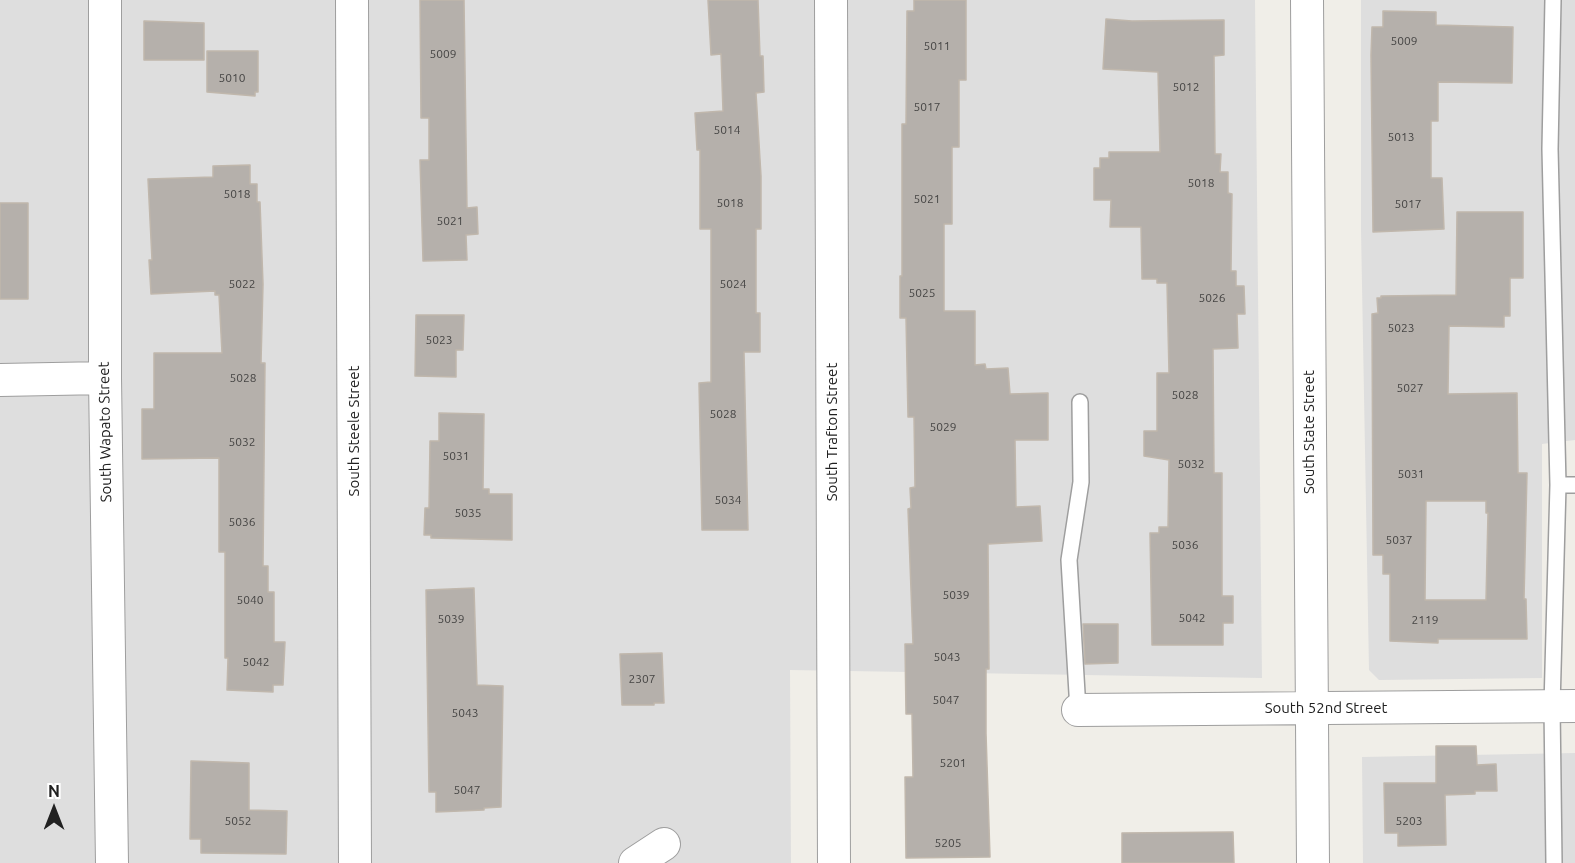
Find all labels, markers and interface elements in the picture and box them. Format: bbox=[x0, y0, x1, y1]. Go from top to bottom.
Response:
house number: 5009 bbox=[1390, 34, 1418, 48]
house number: 5011 bbox=[923, 39, 951, 53]
house number: 5009 bbox=[429, 47, 457, 61]
house number: 5010 bbox=[218, 71, 246, 85]
house number: 5012 bbox=[1172, 80, 1200, 94]
house number: 5017 bbox=[913, 100, 941, 114]
house number: 5014 bbox=[713, 123, 741, 137]
house number: 5013 bbox=[1387, 130, 1415, 144]
house number: 5018 bbox=[1187, 176, 1215, 190]
house number: 5018 bbox=[223, 187, 251, 201]
house number: 5021 bbox=[913, 192, 941, 206]
house number: 5018 bbox=[716, 196, 744, 210]
house number: 5017 bbox=[1394, 197, 1422, 211]
house number: 5021 bbox=[436, 214, 464, 228]
house number: 5022 bbox=[228, 277, 256, 291]
house number: 5024 bbox=[719, 277, 747, 291]
house number: 5025 bbox=[908, 286, 936, 300]
house number: 5026 bbox=[1198, 291, 1226, 305]
house number: 5023 bbox=[1387, 321, 1415, 335]
house number: 5023 bbox=[425, 333, 453, 347]
street label: South Wapato Street bbox=[95, 361, 115, 503]
street label: South Trafton Street bbox=[823, 363, 841, 501]
street label: South Steele Street bbox=[345, 366, 363, 496]
street label: South State Street bbox=[1300, 370, 1318, 494]
house number: 5028 bbox=[229, 371, 257, 385]
house number: 5027 bbox=[1396, 381, 1424, 395]
house number: 5028 bbox=[1171, 388, 1199, 402]
house number: 5028 bbox=[709, 407, 737, 421]
house number: 5029 bbox=[929, 420, 957, 434]
house number: 5032 bbox=[228, 435, 256, 449]
house number: 5031 bbox=[442, 449, 470, 463]
house number: 5032 bbox=[1177, 457, 1205, 471]
house number: 5031 bbox=[1397, 467, 1425, 481]
house number: 5034 bbox=[714, 493, 742, 507]
house number: 5035 bbox=[454, 506, 482, 520]
house number: 5036 bbox=[228, 515, 256, 529]
house number: 5037 bbox=[1385, 533, 1413, 547]
house number: 5036 bbox=[1171, 538, 1199, 552]
house number: 5039 bbox=[942, 588, 970, 602]
house number: 5040 bbox=[236, 593, 264, 607]
house number: 5042 bbox=[1178, 611, 1206, 625]
house number: 5039 bbox=[437, 612, 465, 626]
house number: 2119 bbox=[1411, 613, 1439, 627]
house number: 5043 bbox=[933, 650, 961, 664]
house number: 5042 bbox=[242, 655, 270, 669]
house number: 2307 bbox=[628, 672, 656, 686]
house number: 5047 bbox=[932, 693, 960, 707]
street label: South 52nd Street bbox=[1265, 699, 1387, 717]
house number: 5043 bbox=[451, 706, 479, 720]
house number: 5201 bbox=[939, 756, 967, 770]
north arrow bbox=[24, 779, 84, 839]
text: N bbox=[48, 782, 60, 800]
house number: 5047 bbox=[453, 783, 481, 797]
house number: 5052 bbox=[224, 814, 252, 828]
house number: 5203 bbox=[1395, 814, 1423, 828]
house number: 5205 bbox=[934, 836, 962, 850]

